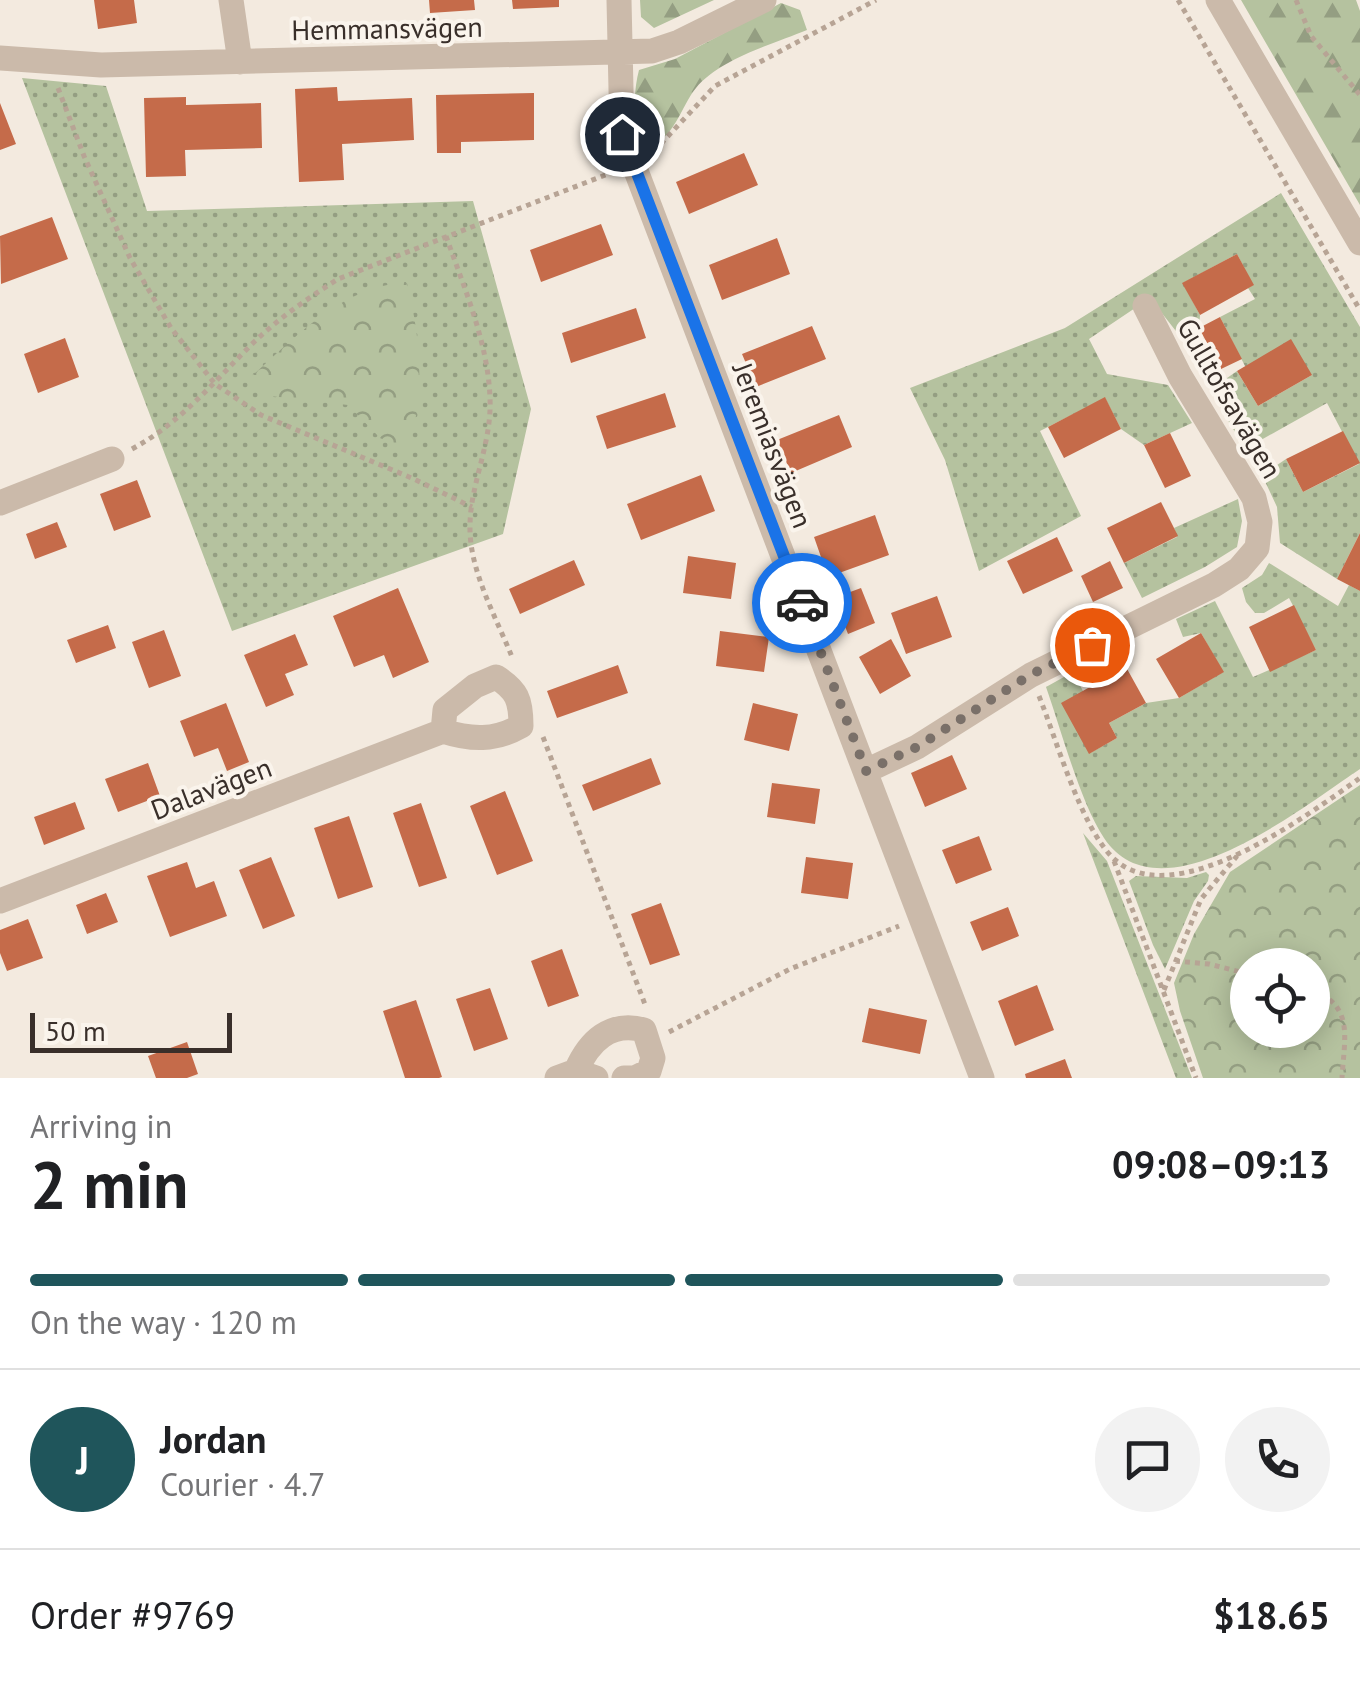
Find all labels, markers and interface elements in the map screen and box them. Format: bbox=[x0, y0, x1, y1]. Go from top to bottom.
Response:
street label: Hemmansvägen bbox=[291, 8, 483, 48]
pin bbox=[580, 92, 665, 177]
icon: home bbox=[595, 107, 650, 162]
street label: Gulltofsavägen bbox=[1169, 311, 1291, 485]
street label: Jeremiasvägen bbox=[724, 356, 821, 533]
courier bbox=[752, 553, 852, 653]
icon: car bbox=[775, 576, 830, 631]
pin bbox=[1050, 603, 1135, 688]
icon: bag bbox=[1065, 618, 1120, 673]
street label: Dalavägen bbox=[145, 748, 277, 828]
map controls bbox=[1230, 948, 1330, 1048]
button: locate bbox=[1230, 948, 1330, 1048]
scale bar bbox=[30, 1008, 232, 1052]
text: 50 m bbox=[45, 1012, 106, 1049]
text: Arriving in bbox=[30, 1105, 172, 1147]
text: 09:08–09:13 bbox=[1112, 1139, 1330, 1188]
text: 2 min bbox=[30, 1142, 189, 1226]
text: On the way · 120 m bbox=[30, 1301, 297, 1343]
button: chat bbox=[1095, 1407, 1200, 1512]
button: phone bbox=[1225, 1407, 1330, 1512]
text: Jordan bbox=[160, 1414, 266, 1463]
text: J bbox=[76, 1435, 89, 1484]
text: Courier · 4.7 bbox=[160, 1463, 326, 1505]
text: Order #9769 bbox=[30, 1590, 235, 1639]
text: $18.65 bbox=[1213, 1590, 1330, 1639]

